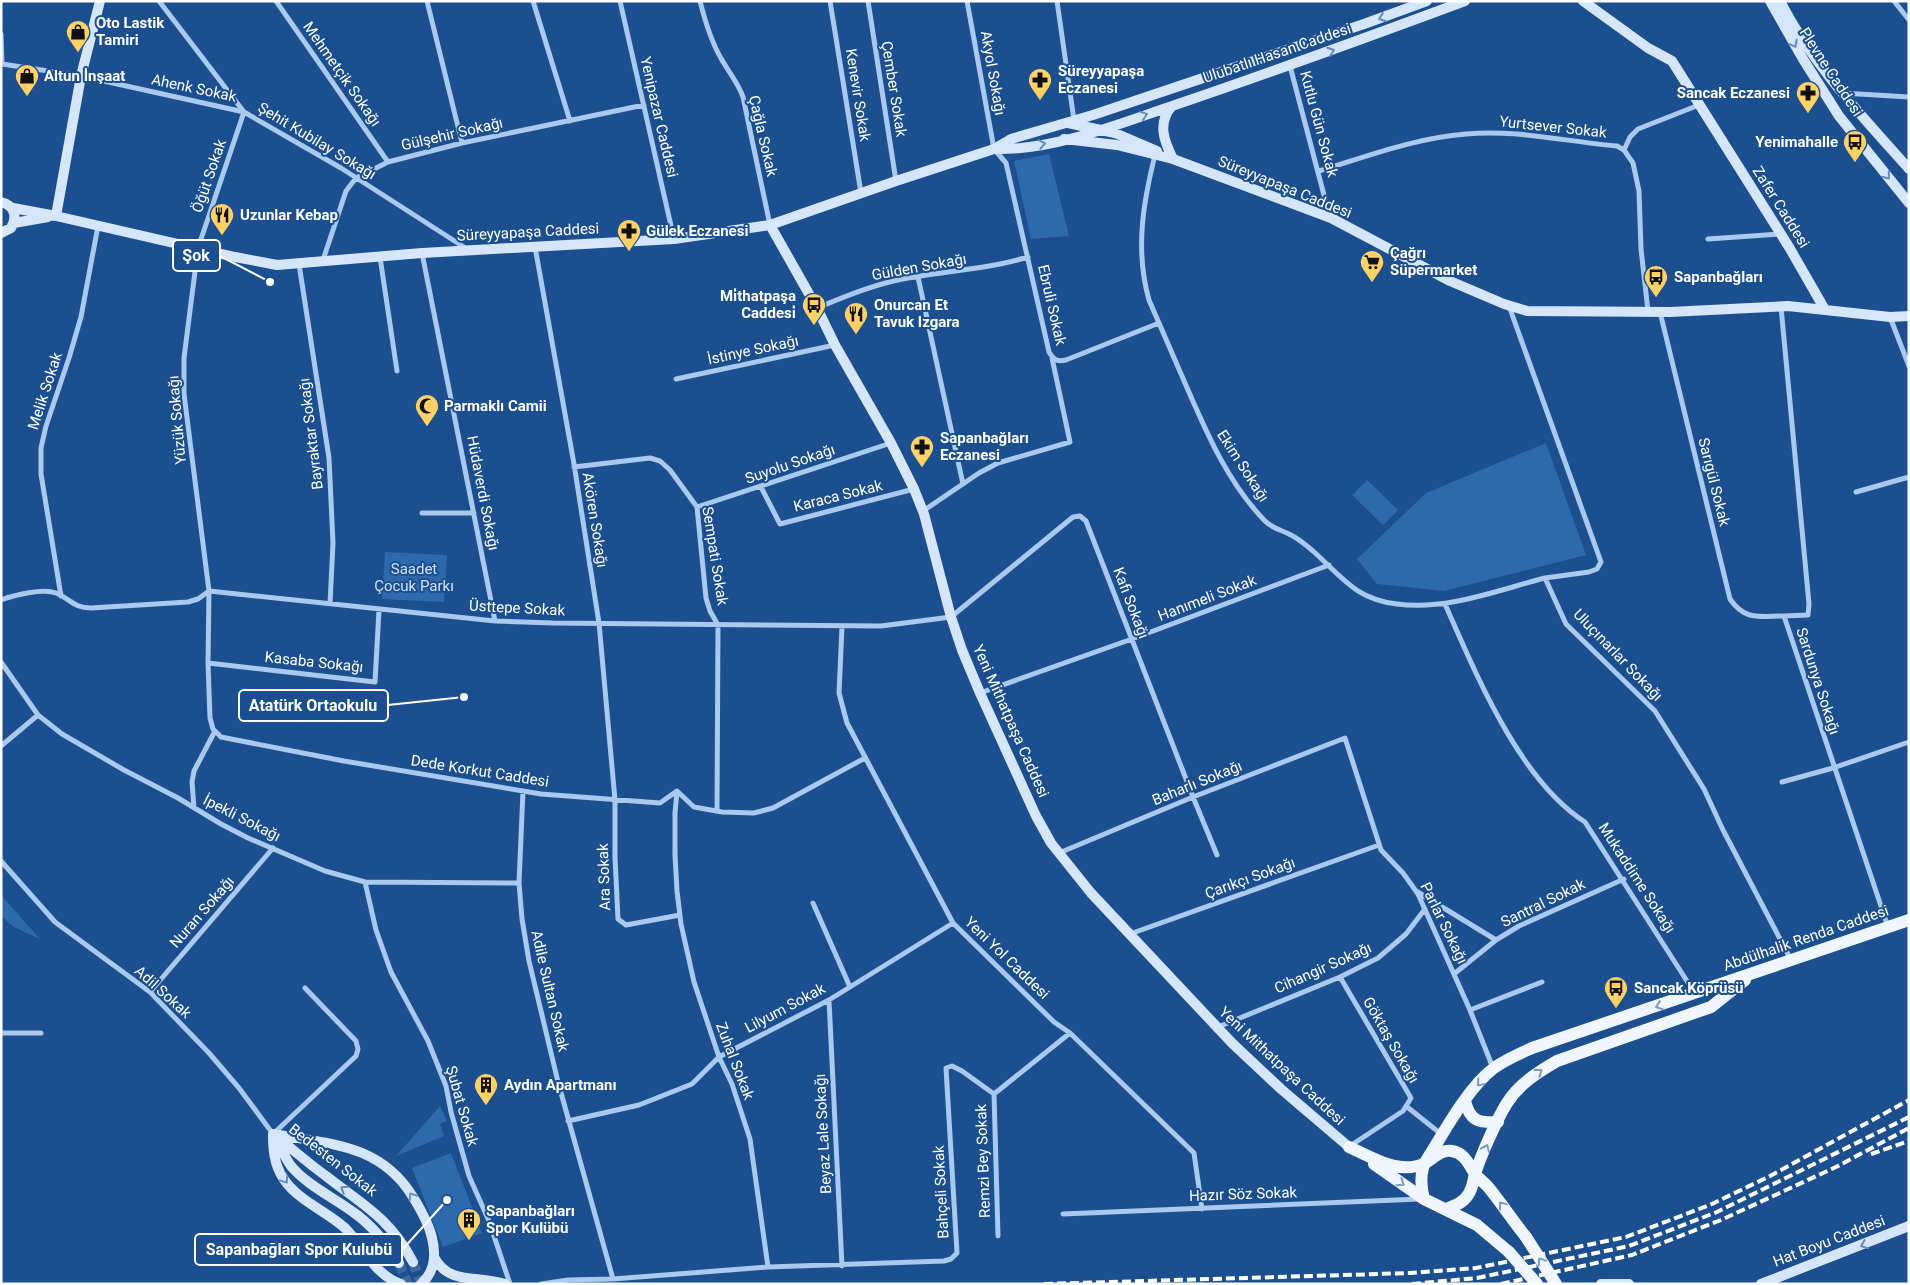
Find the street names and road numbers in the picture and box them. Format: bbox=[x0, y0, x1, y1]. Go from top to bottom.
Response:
street label: Mehmetçik Sokağı bbox=[299, 18, 385, 130]
street label: Ulubatlı Hasan Caddesi bbox=[1201, 19, 1353, 87]
street label: Plevne Caddesi bbox=[1796, 24, 1866, 120]
street label: Akyol Sokağı bbox=[977, 29, 1009, 117]
street label: Çember Sokak bbox=[878, 40, 911, 139]
street label: Kenevir Sokak bbox=[842, 47, 874, 143]
street label: Yenipazar Caddesi bbox=[636, 55, 682, 179]
street label: Kutlu Gün Sokak bbox=[1296, 69, 1342, 180]
street label: Ahenk Sokak bbox=[150, 70, 239, 106]
street label: Çağla Sokak bbox=[745, 94, 781, 179]
street label: Şehit Kubilay Sokağı bbox=[255, 99, 379, 183]
street label: Yurtsever Sokak bbox=[1499, 112, 1608, 142]
street label: Gülşehir Sokağı bbox=[399, 114, 505, 154]
street label: Öğüt Sokak bbox=[188, 137, 230, 215]
street label: Süreyyapaşa Caddesi bbox=[1216, 152, 1354, 222]
street label: Zafer Caddesi bbox=[1749, 163, 1813, 251]
street label: Süreyyapaşa Caddesi bbox=[456, 219, 600, 245]
street label: Gülden Sokağı bbox=[870, 250, 968, 284]
street label: Ebruli Sokak bbox=[1034, 263, 1070, 347]
street label: İstinye Sokağı bbox=[706, 332, 800, 368]
street label: Melik Sokak bbox=[24, 350, 66, 432]
street label: Yüzük Sokağı bbox=[164, 375, 190, 465]
street label: Bayraktar Sokağı bbox=[295, 377, 327, 491]
street label: Ekim Sokağı bbox=[1213, 427, 1273, 505]
street label: Hüdaverdi Sokağı bbox=[463, 434, 503, 552]
street label: Sarıgül Sokak bbox=[1694, 436, 1734, 529]
street label: Suyolu Sokağı bbox=[743, 440, 837, 488]
street label: Akören Sokağı bbox=[579, 471, 611, 569]
street label: Karaca Sokak bbox=[792, 476, 885, 516]
street label: Sempati Sokak bbox=[698, 505, 732, 607]
street label: Kafi Sokağı bbox=[1109, 565, 1153, 641]
street label: Hanımeli Sokak bbox=[1155, 571, 1259, 625]
street label: Üsttepe Sokak bbox=[469, 596, 566, 620]
street label: Uluçınarlar Sokağı bbox=[1570, 605, 1666, 705]
street label: Sardunya Sokağı bbox=[1792, 625, 1844, 737]
street label: Yeni Mithatpaşa Caddesi bbox=[969, 642, 1053, 800]
street label: Kasaba Sokağı bbox=[264, 648, 364, 676]
street label: Dede Korkut Caddesi bbox=[410, 751, 550, 791]
street label: Baharlı Sokağı bbox=[1149, 757, 1245, 809]
street label: İpekli Sokağı bbox=[200, 791, 284, 845]
street label: Mukaddime Sokağı bbox=[1595, 819, 1679, 937]
street label: Ara Sokak bbox=[594, 843, 614, 911]
street label: Çarıkçı Sokağı bbox=[1202, 853, 1298, 903]
street label: Nuran Sokağı bbox=[166, 872, 238, 952]
street label: Santral Sokak bbox=[1498, 875, 1588, 931]
street label: Parlar Sokağı bbox=[1416, 879, 1472, 967]
street label: Abdülhalik Renda Caddesi bbox=[1721, 901, 1891, 975]
street label: Yeni Yol Caddesi bbox=[961, 913, 1053, 1003]
street label: Adile Sultan Sokak bbox=[527, 929, 573, 1054]
street label: Cihangir Sokağı bbox=[1272, 939, 1374, 997]
street label: Adil Sokak bbox=[131, 962, 195, 1022]
street label: Lilyum Sokak bbox=[742, 979, 829, 1037]
street label: Göktaş Sokağı bbox=[1359, 994, 1423, 1086]
street label: Yeni Mithatpaşa Caddesi bbox=[1215, 1003, 1349, 1129]
street label: Zuhal Sokak bbox=[712, 1020, 758, 1103]
street label: Şubat Sokak bbox=[442, 1064, 482, 1149]
street label: Beyaz Lale Sokağı bbox=[811, 1073, 835, 1195]
street label: Remzi Bey Sokak bbox=[972, 1103, 994, 1218]
street label: Bedesten Sokak bbox=[285, 1120, 381, 1200]
street label: Bahçeli Sokak bbox=[930, 1144, 952, 1239]
street label: Hazır Söz Sokak bbox=[1189, 1183, 1298, 1205]
street label: Hat Boyu Caddesi bbox=[1770, 1211, 1888, 1271]

